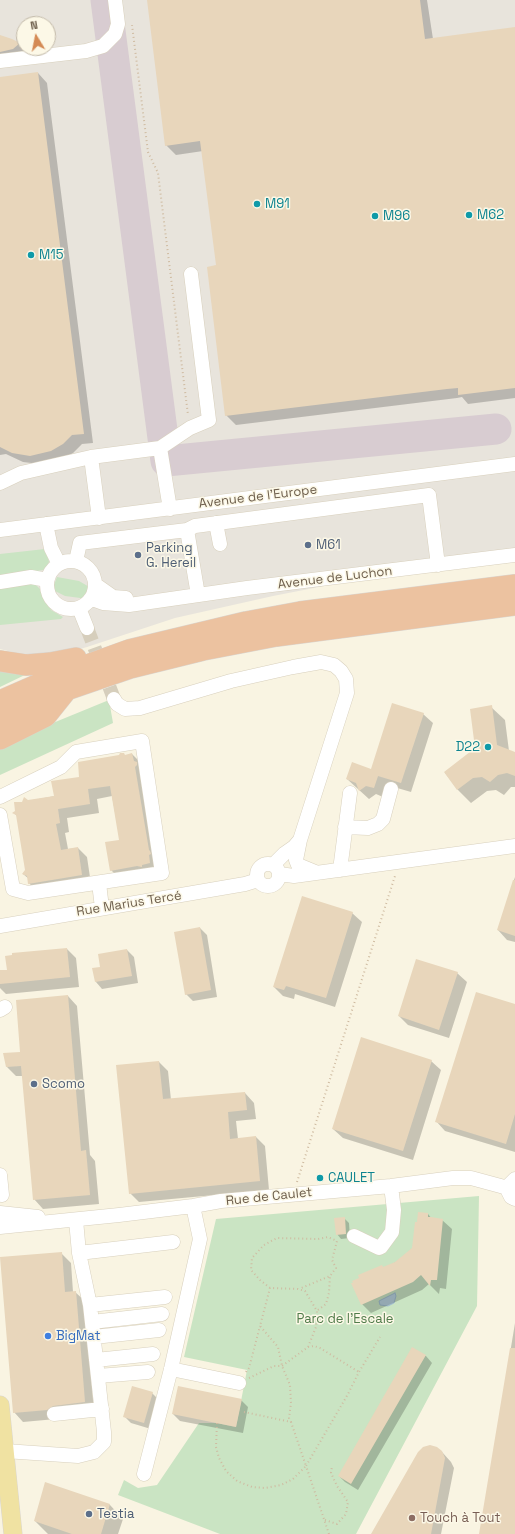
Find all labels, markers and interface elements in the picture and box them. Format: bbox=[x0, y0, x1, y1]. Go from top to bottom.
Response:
north arrow bbox=[16, 16, 56, 56]
text: N bbox=[29, 18, 39, 33]
place label: M91 bbox=[265, 196, 290, 212]
marker: M91 bbox=[252, 199, 262, 209]
place label: M62 bbox=[477, 207, 504, 223]
place label: M96 bbox=[383, 208, 410, 224]
marker: M62 bbox=[464, 210, 474, 220]
marker: M96 bbox=[370, 211, 380, 221]
place label: M15 bbox=[39, 247, 63, 263]
marker: M15 bbox=[26, 250, 36, 260]
street label: Avenue de l'Europe bbox=[198, 482, 318, 512]
place label: M61 bbox=[316, 537, 341, 553]
place label: Parking G. Hereil bbox=[146, 540, 196, 571]
marker: M61 bbox=[303, 540, 313, 550]
marker: Parking G. Hereil bbox=[133, 550, 143, 560]
street label: Avenue de Luchon bbox=[277, 563, 393, 593]
place label: D22 bbox=[456, 739, 480, 755]
marker: D22 bbox=[483, 742, 493, 752]
street label: Rue Marius Tercé bbox=[75, 888, 183, 920]
place label: Scomo bbox=[42, 1076, 85, 1092]
marker: Scomo bbox=[29, 1079, 39, 1089]
place label: CAULET bbox=[328, 1170, 375, 1186]
marker: CAULET bbox=[315, 1173, 325, 1183]
street label: Rue de Caulet bbox=[225, 1185, 313, 1209]
park label: Parc de l’Escale bbox=[296, 1311, 394, 1327]
place label: BigMat bbox=[56, 1328, 100, 1344]
marker: BigMat bbox=[43, 1331, 53, 1341]
place label: Testia bbox=[97, 1506, 134, 1522]
marker: Testia bbox=[84, 1509, 94, 1519]
place label: Touch à Tout bbox=[420, 1510, 501, 1526]
marker: Touch à Tout bbox=[407, 1513, 417, 1523]

